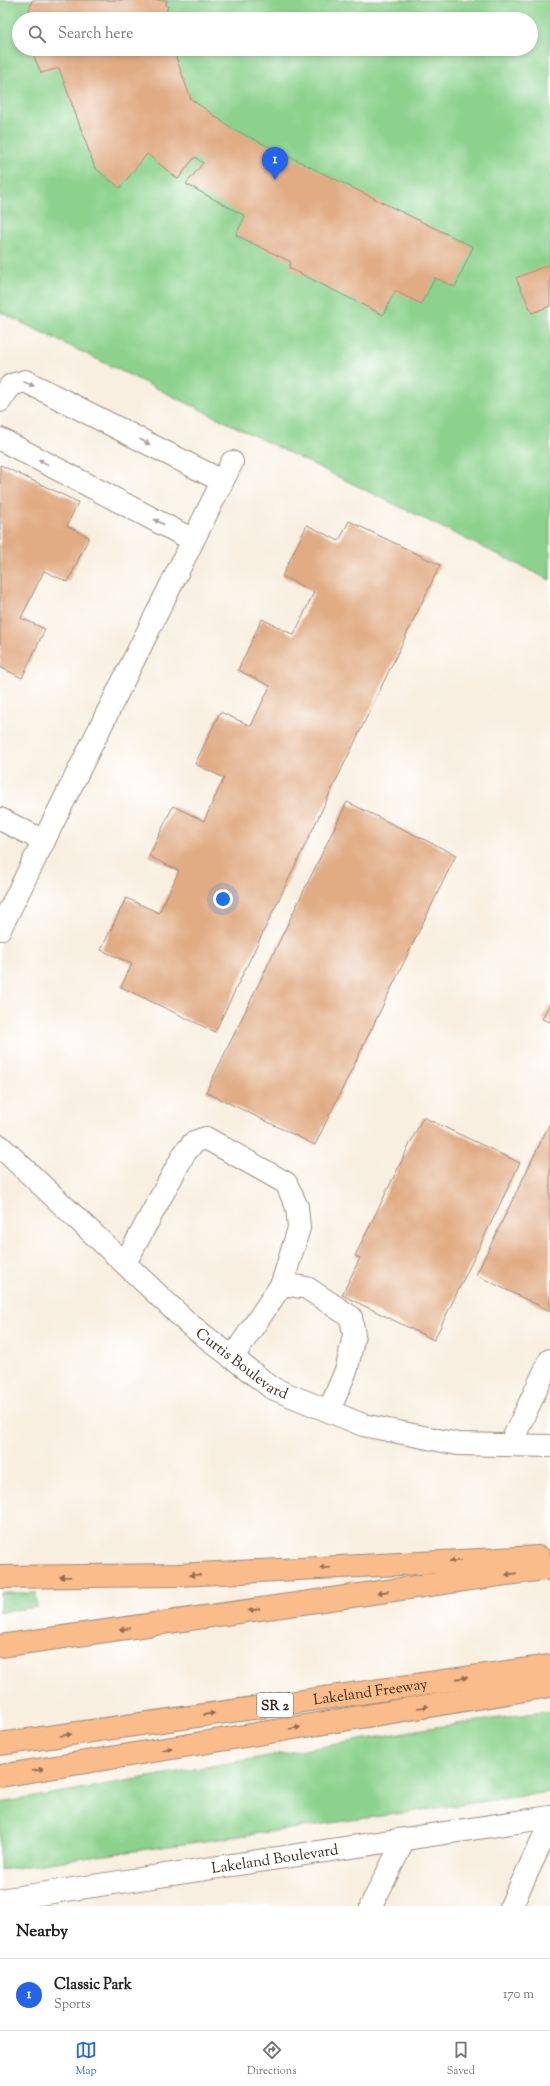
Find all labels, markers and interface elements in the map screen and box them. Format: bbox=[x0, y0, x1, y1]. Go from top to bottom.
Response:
search box bbox=[12, 12, 538, 56]
icon: search bbox=[26, 23, 48, 45]
text: Search here bbox=[58, 24, 133, 45]
pin: 1 bbox=[262, 147, 288, 180]
one-way arrow bbox=[23, 380, 35, 387]
one-way arrow bbox=[139, 439, 151, 445]
one-way arrow bbox=[38, 459, 49, 465]
one-way arrow bbox=[153, 519, 164, 526]
your location bbox=[213, 889, 233, 909]
street label: Curtis Boulevard bbox=[190, 1324, 291, 1406]
one-way arrow bbox=[449, 1558, 461, 1565]
one-way arrow bbox=[318, 1565, 331, 1571]
one-way arrow bbox=[189, 1571, 201, 1578]
one-way arrow bbox=[505, 1571, 517, 1577]
one-way arrow bbox=[58, 1574, 71, 1580]
one-way arrow bbox=[377, 1589, 389, 1595]
one-way arrow bbox=[248, 1607, 260, 1613]
one-way arrow bbox=[119, 1625, 131, 1632]
street label: Lakeland Freeway bbox=[312, 1674, 430, 1711]
one-way arrow bbox=[456, 1675, 468, 1681]
road number: SR 2 bbox=[257, 1693, 293, 1717]
one-way arrow bbox=[417, 1704, 430, 1710]
one-way arrow bbox=[203, 1711, 215, 1717]
one-way arrow bbox=[289, 1725, 301, 1731]
one-way arrow bbox=[60, 1732, 72, 1738]
one-way arrow bbox=[161, 1746, 173, 1752]
one-way arrow bbox=[32, 1767, 45, 1773]
street label: Lakeland Boulevard bbox=[210, 1840, 341, 1880]
text: Nearby bbox=[16, 1920, 68, 1944]
text: Classic Park bbox=[54, 1975, 132, 1996]
text: 1 bbox=[27, 1986, 31, 2004]
text: 170 m bbox=[503, 1986, 534, 2004]
text: Sports bbox=[54, 1996, 91, 2014]
tab: Map bbox=[75, 2039, 97, 2079]
tab: Directions bbox=[247, 2039, 297, 2079]
tab: Saved bbox=[447, 2039, 475, 2079]

